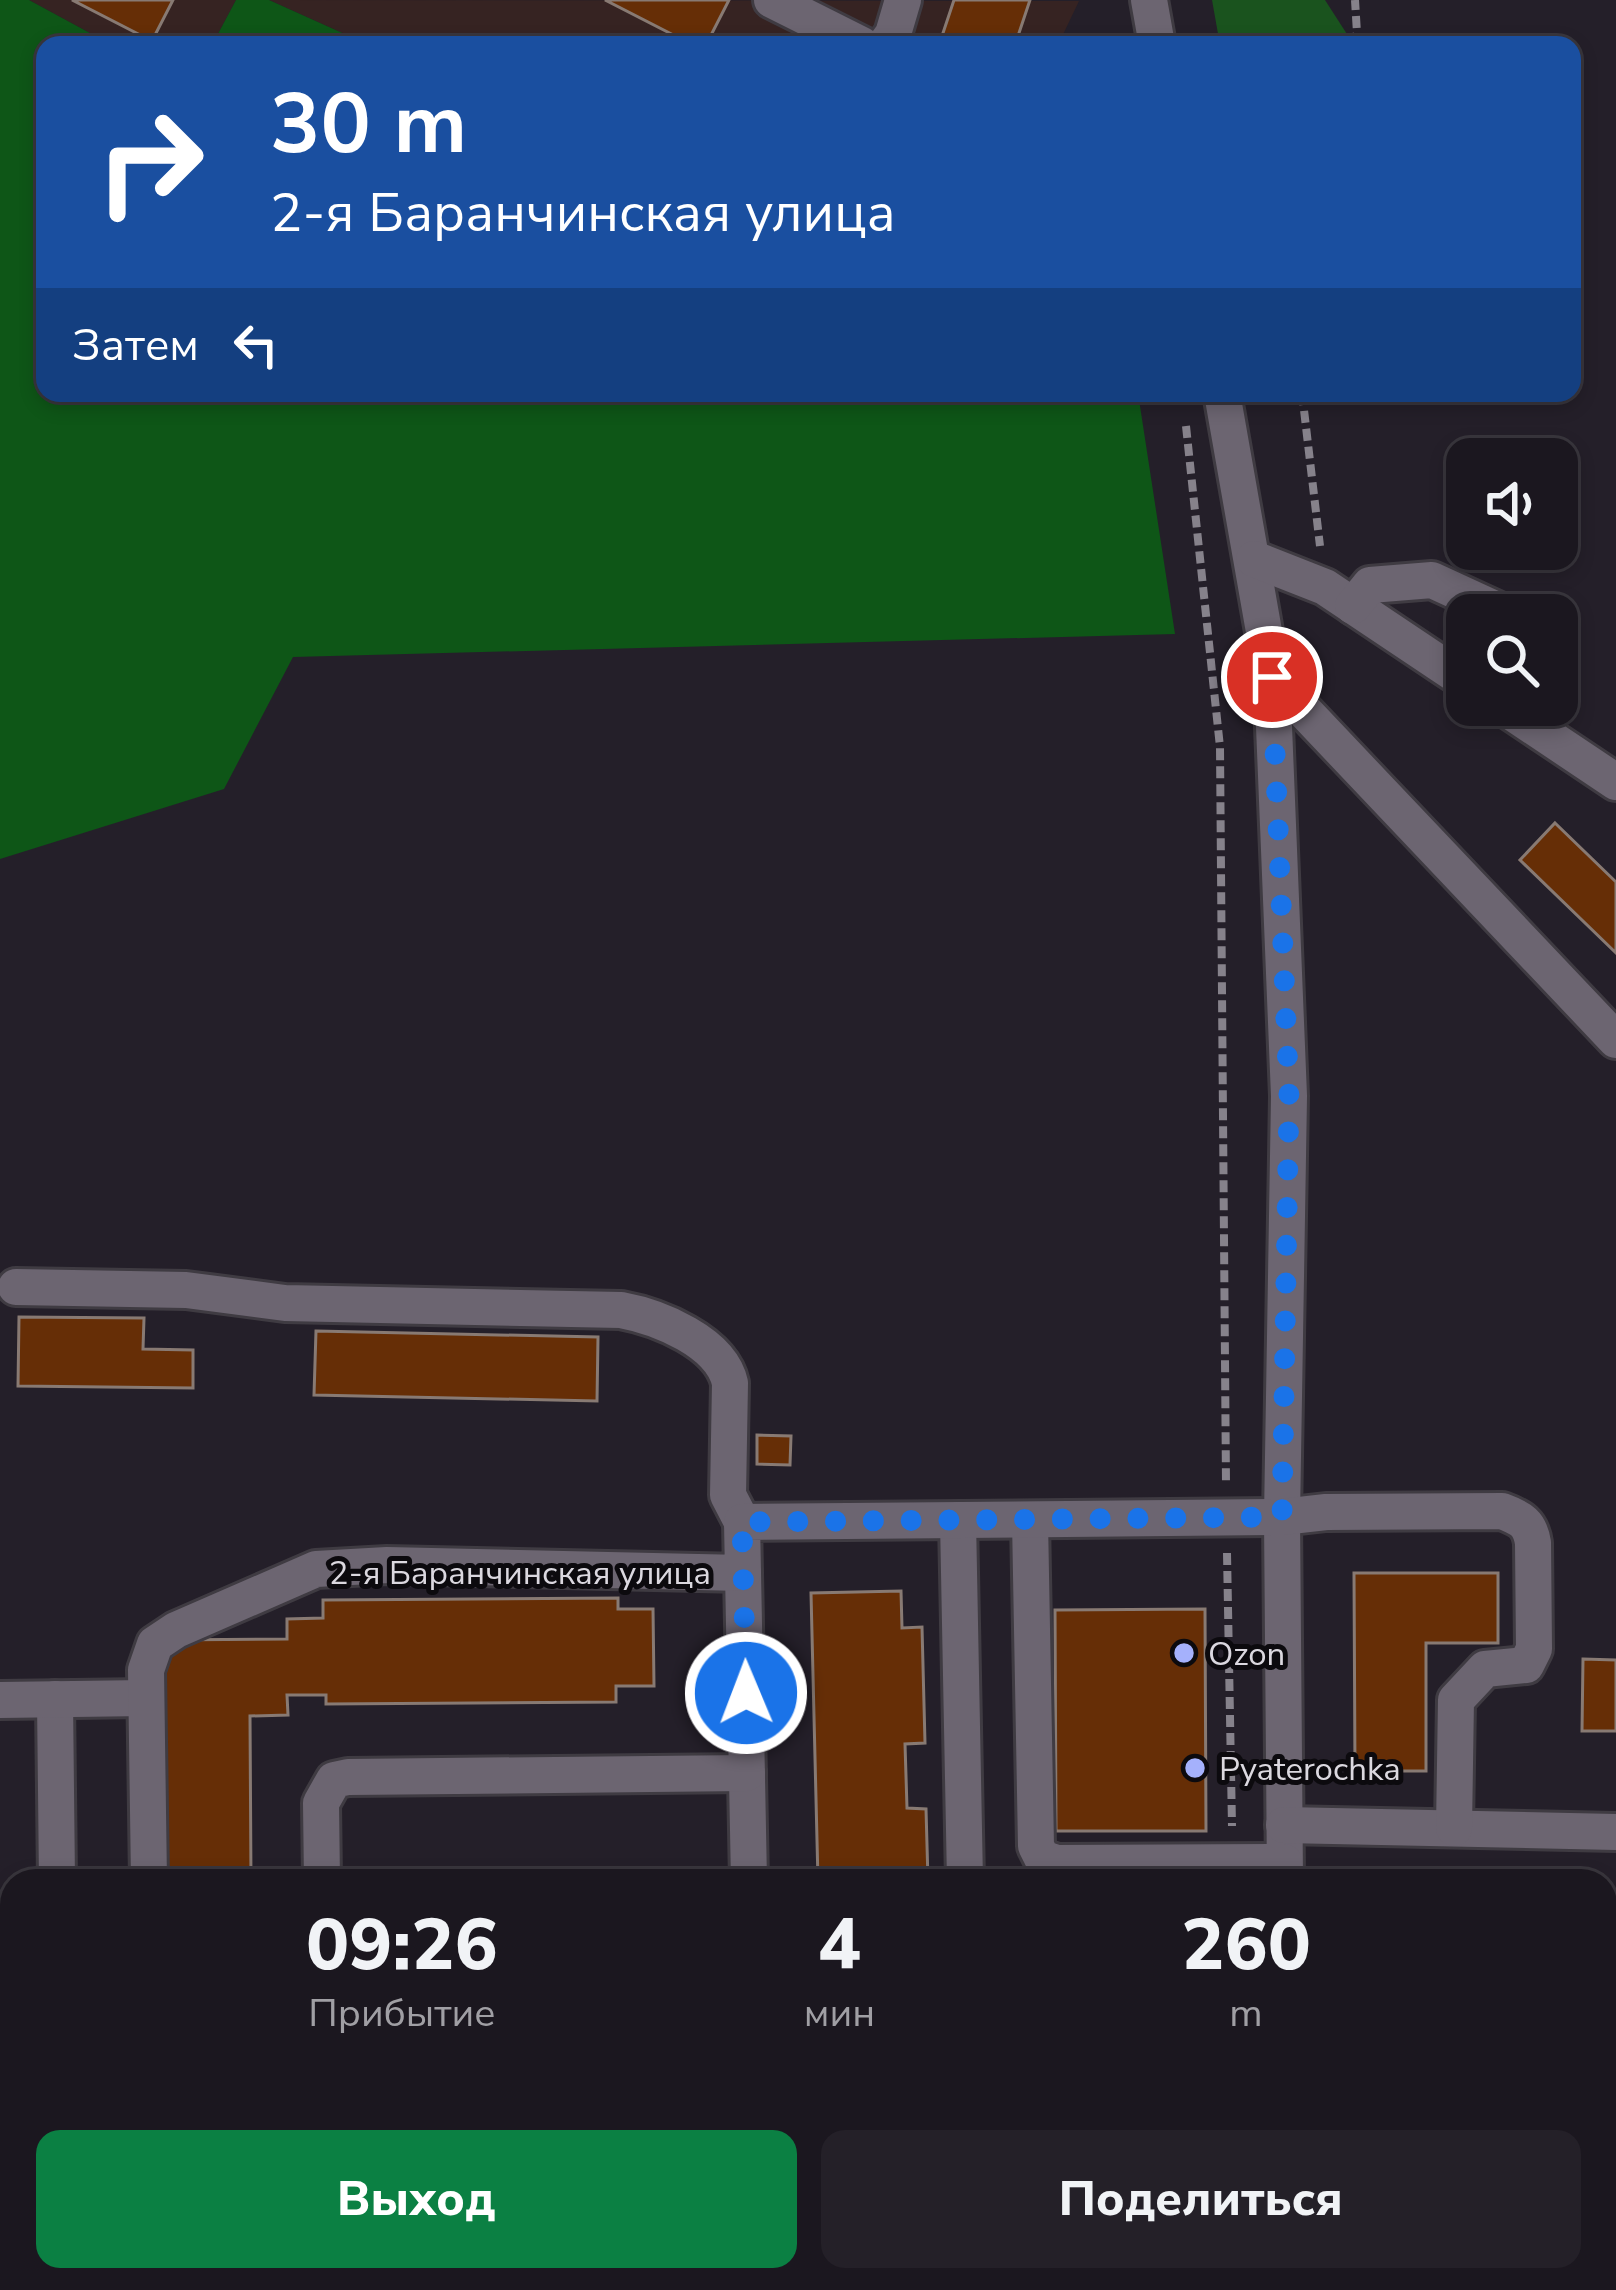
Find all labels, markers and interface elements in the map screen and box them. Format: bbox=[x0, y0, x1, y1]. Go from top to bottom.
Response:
text: 30 m bbox=[270, 67, 467, 182]
icon: right bbox=[72, 84, 228, 240]
text: 2-я Баранчинская улица bbox=[270, 176, 896, 250]
icon: left bbox=[223, 312, 289, 378]
text: Затем bbox=[72, 315, 199, 376]
map controls bbox=[1446, 438, 1578, 726]
button: sound bbox=[1446, 438, 1578, 570]
button: search bbox=[1446, 594, 1578, 726]
pin bbox=[1221, 626, 1323, 728]
icon: arrive bbox=[1239, 644, 1305, 710]
street label: 2-я Баранчинская улица bbox=[329, 1551, 711, 1596]
position arrow bbox=[683, 1630, 809, 1756]
place label: Ozon bbox=[1208, 1632, 1285, 1677]
marker: Ozon bbox=[1171, 1640, 1197, 1666]
place label: Pyaterochka bbox=[1219, 1747, 1401, 1792]
marker: Pyaterochka bbox=[1182, 1755, 1208, 1781]
text: 09:26 bbox=[306, 1896, 498, 1994]
text: 4 bbox=[818, 1896, 861, 1994]
text: 260 bbox=[1181, 1896, 1311, 1994]
text: Прибытие bbox=[308, 1987, 495, 2040]
text: мин bbox=[804, 1987, 875, 2040]
text: m bbox=[1229, 1987, 1263, 2040]
button: Выход bbox=[36, 2130, 797, 2268]
button: Поделиться bbox=[821, 2130, 1581, 2268]

